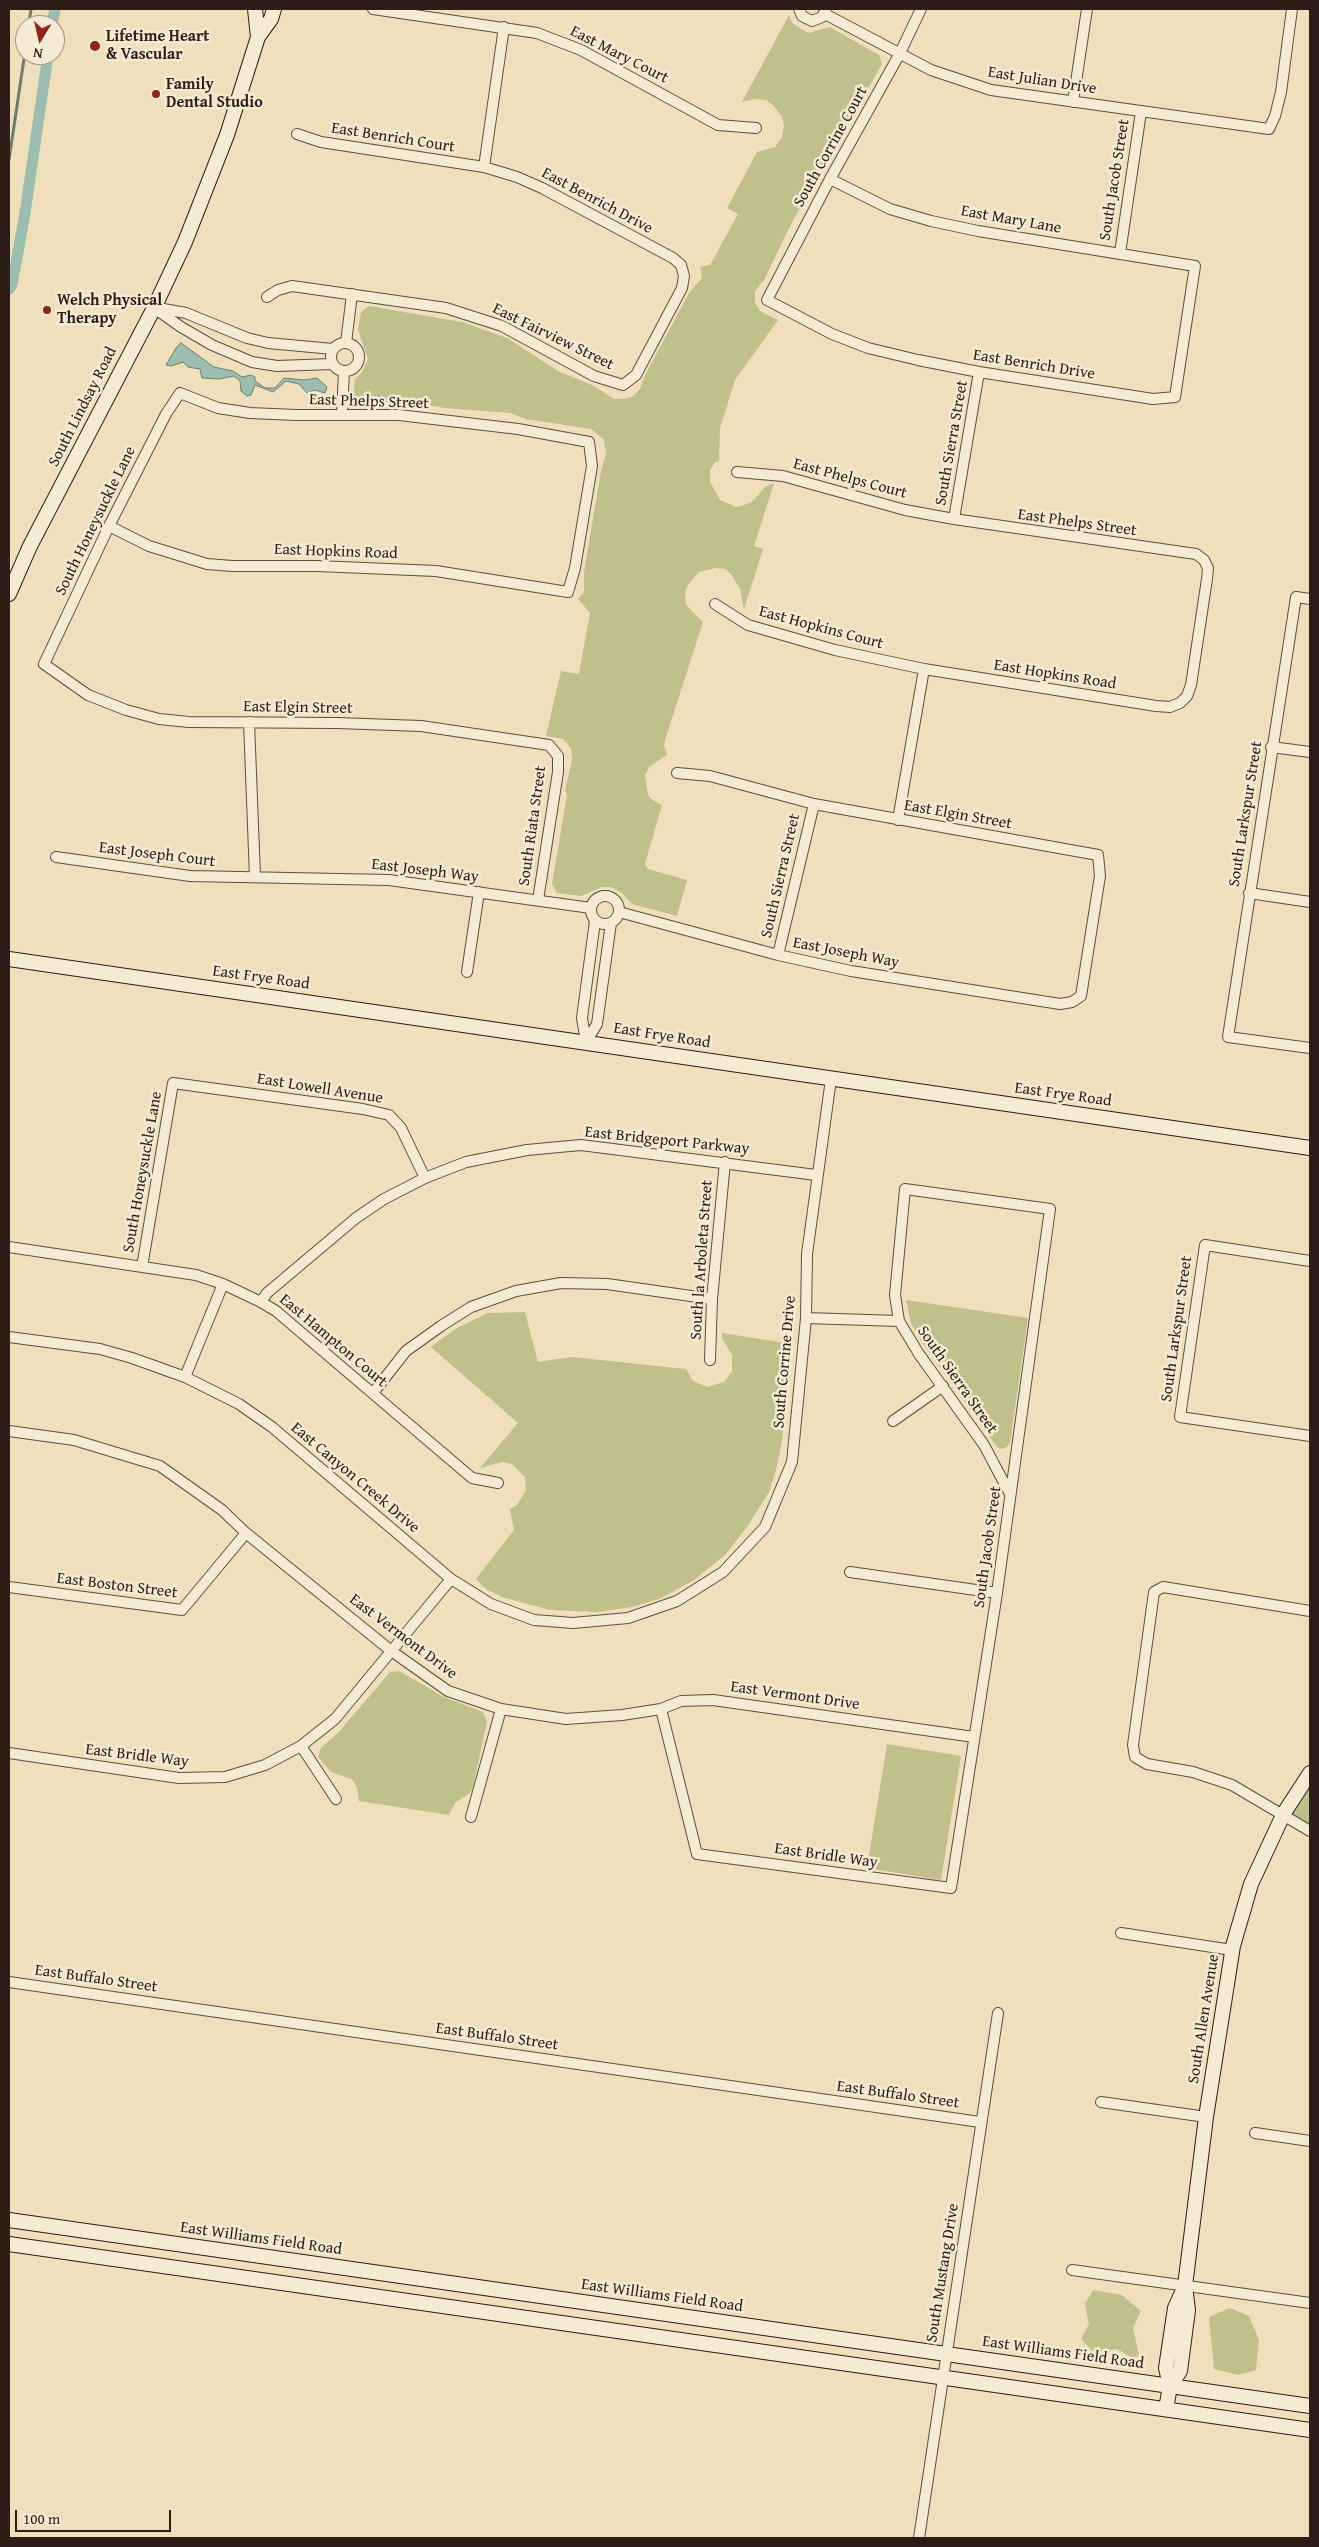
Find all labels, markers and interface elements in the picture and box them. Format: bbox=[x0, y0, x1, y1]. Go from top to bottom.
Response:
north arrow bbox=[15, 15, 65, 65]
street label: East Mary Court bbox=[567, 22, 671, 88]
place label: Lifetime Heart & Vascular bbox=[106, 27, 209, 65]
marker: Lifetime Heart & Vascular bbox=[88, 39, 102, 53]
text: N bbox=[32, 43, 44, 64]
street label: East Julian Drive bbox=[986, 63, 1098, 99]
place label: Family Dental Studio bbox=[166, 75, 263, 113]
street label: South Corrine Court bbox=[790, 83, 872, 211]
marker: Family Dental Studio bbox=[150, 88, 162, 100]
street label: South Jacob Street bbox=[1096, 118, 1134, 242]
street label: East Benrich Court bbox=[330, 119, 456, 157]
street label: East Benrich Drive bbox=[538, 164, 656, 238]
street label: East Mary Lane bbox=[959, 202, 1063, 238]
place label: Welch Physical Therapy bbox=[57, 291, 162, 329]
street label: East Fairview Street bbox=[489, 299, 617, 375]
marker: Welch Physical Therapy bbox=[41, 304, 53, 316]
street label: South Lindsay Road bbox=[45, 344, 121, 470]
street label: East Benrich Drive bbox=[972, 346, 1096, 384]
street label: South Sierra Street bbox=[932, 379, 972, 507]
street label: East Phelps Street bbox=[309, 390, 429, 414]
street label: South Honeysuckle Lane bbox=[52, 443, 140, 599]
street label: East Phelps Court bbox=[791, 455, 909, 503]
street label: East Phelps Street bbox=[1016, 505, 1138, 541]
street label: East Hopkins Road bbox=[274, 540, 398, 564]
street label: East Hopkins Court bbox=[757, 602, 885, 654]
street label: East Hopkins Road bbox=[992, 656, 1118, 694]
street label: East Elgin Street bbox=[243, 697, 353, 719]
street label: South Larkspur Street bbox=[1225, 740, 1267, 888]
street label: South Riata Street bbox=[515, 765, 551, 887]
street label: East Elgin Street bbox=[903, 796, 1013, 834]
street label: South Sierra Street bbox=[757, 812, 805, 940]
street label: East Joseph Court bbox=[98, 838, 216, 872]
street label: East Joseph Way bbox=[370, 855, 480, 887]
street label: East Joseph Way bbox=[791, 933, 901, 973]
street label: East Frye Road bbox=[211, 962, 311, 994]
street label: East Frye Road bbox=[612, 1019, 712, 1053]
street label: East Lowell Avenue bbox=[256, 1070, 384, 1108]
street label: East Frye Road bbox=[1013, 1079, 1113, 1111]
street label: South Honeysuckle Lane bbox=[119, 1090, 167, 1254]
street label: East Bridgeport Parkway bbox=[584, 1123, 750, 1159]
street label: South la Arboleta Street bbox=[687, 1179, 717, 1341]
street label: South Larkspur Street bbox=[1157, 1255, 1197, 1403]
street label: East Hampton Court bbox=[275, 1290, 391, 1392]
street label: South Corrine Drive bbox=[770, 1295, 800, 1429]
street label: South Sierra Street bbox=[913, 1322, 1001, 1438]
street label: East Canyon Creek Drive bbox=[287, 1418, 423, 1538]
street label: South Jacob Street bbox=[970, 1485, 1006, 1609]
street label: East Boston Street bbox=[56, 1569, 178, 1603]
street label: East Vermont Drive bbox=[345, 1590, 461, 1684]
street label: East Vermont Drive bbox=[729, 1677, 861, 1715]
street label: East Bridle Way bbox=[84, 1740, 190, 1772]
street label: East Bridle Way bbox=[773, 1839, 879, 1873]
street label: South Allen Avenue bbox=[1184, 1953, 1224, 2085]
street label: East Buffalo Street bbox=[34, 1961, 158, 1997]
street label: East Buffalo Street bbox=[435, 2019, 559, 2055]
street label: East Buffalo Street bbox=[836, 2077, 960, 2113]
street label: South Mustang Drive bbox=[923, 2202, 963, 2344]
street label: East Williams Field Road bbox=[179, 2218, 343, 2260]
street label: East Williams Field Road bbox=[580, 2275, 744, 2317]
street label: East Williams Field Road bbox=[981, 2332, 1145, 2374]
scale bar bbox=[18, 2500, 174, 2532]
text: 100 m bbox=[23, 2508, 60, 2529]

